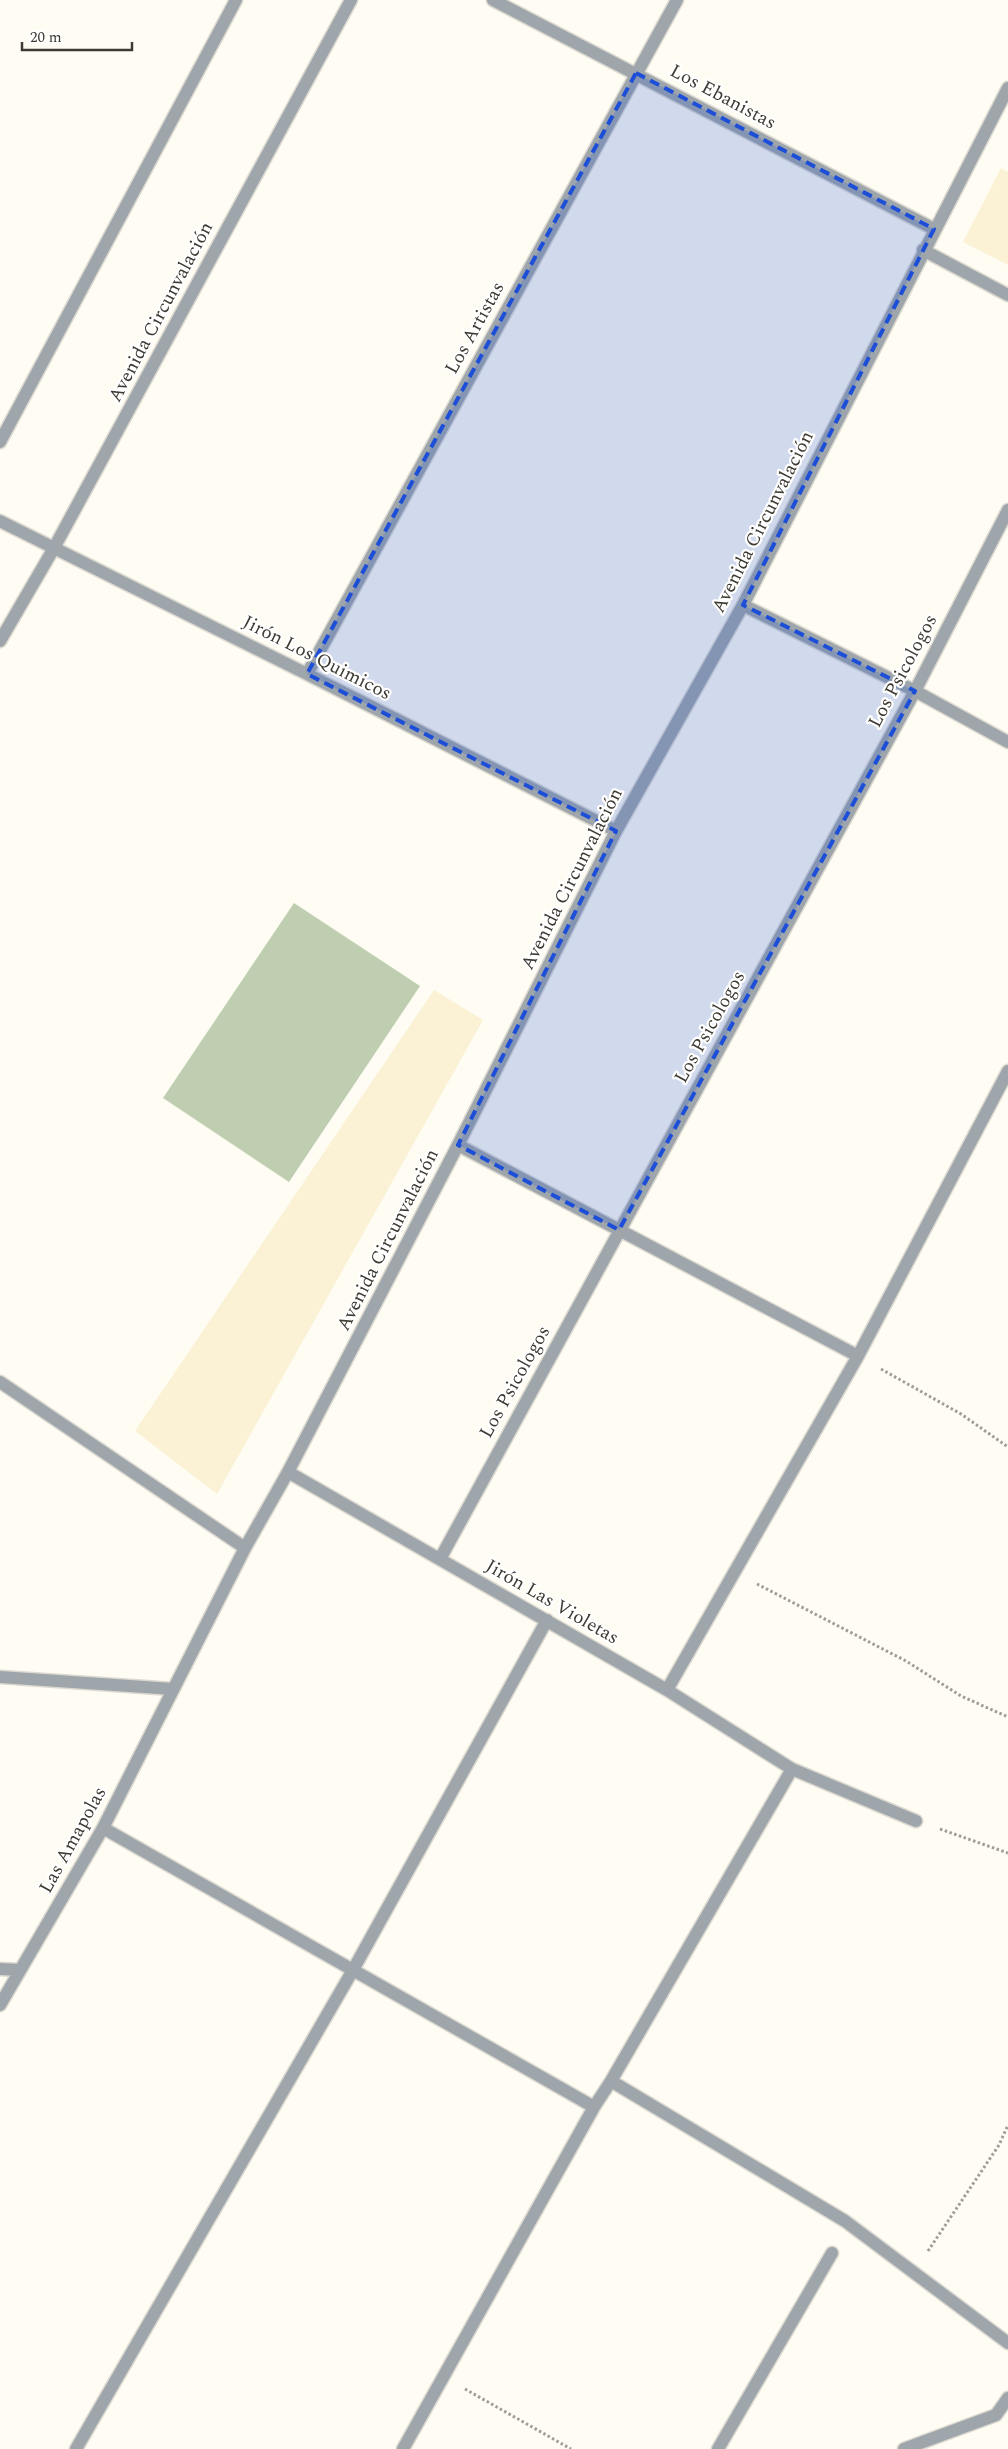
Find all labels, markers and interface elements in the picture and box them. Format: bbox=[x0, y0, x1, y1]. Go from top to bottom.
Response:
scale bar bbox=[22, 20, 132, 52]
text: 20 m bbox=[30, 26, 62, 49]
street label: Los Ebanistas bbox=[665, 57, 781, 137]
street label: Avenida Circunvalación bbox=[101, 217, 221, 407]
street label: Los Artistas bbox=[438, 276, 512, 380]
street label: Avenida Circunvalación bbox=[704, 426, 822, 618]
street label: Jirón Los Quimicos bbox=[237, 608, 397, 708]
street label: Los Psicologos bbox=[861, 609, 945, 733]
street label: Avenida Circunvalación bbox=[513, 783, 631, 975]
street label: Los Psicologos bbox=[667, 965, 753, 1089]
street label: Avenida Circunvalación bbox=[329, 1144, 447, 1336]
street label: Los Psicologos bbox=[472, 1320, 558, 1444]
street label: Jirón Las Violetas bbox=[480, 1552, 624, 1652]
street label: Las Amapolas bbox=[32, 1781, 114, 1899]

